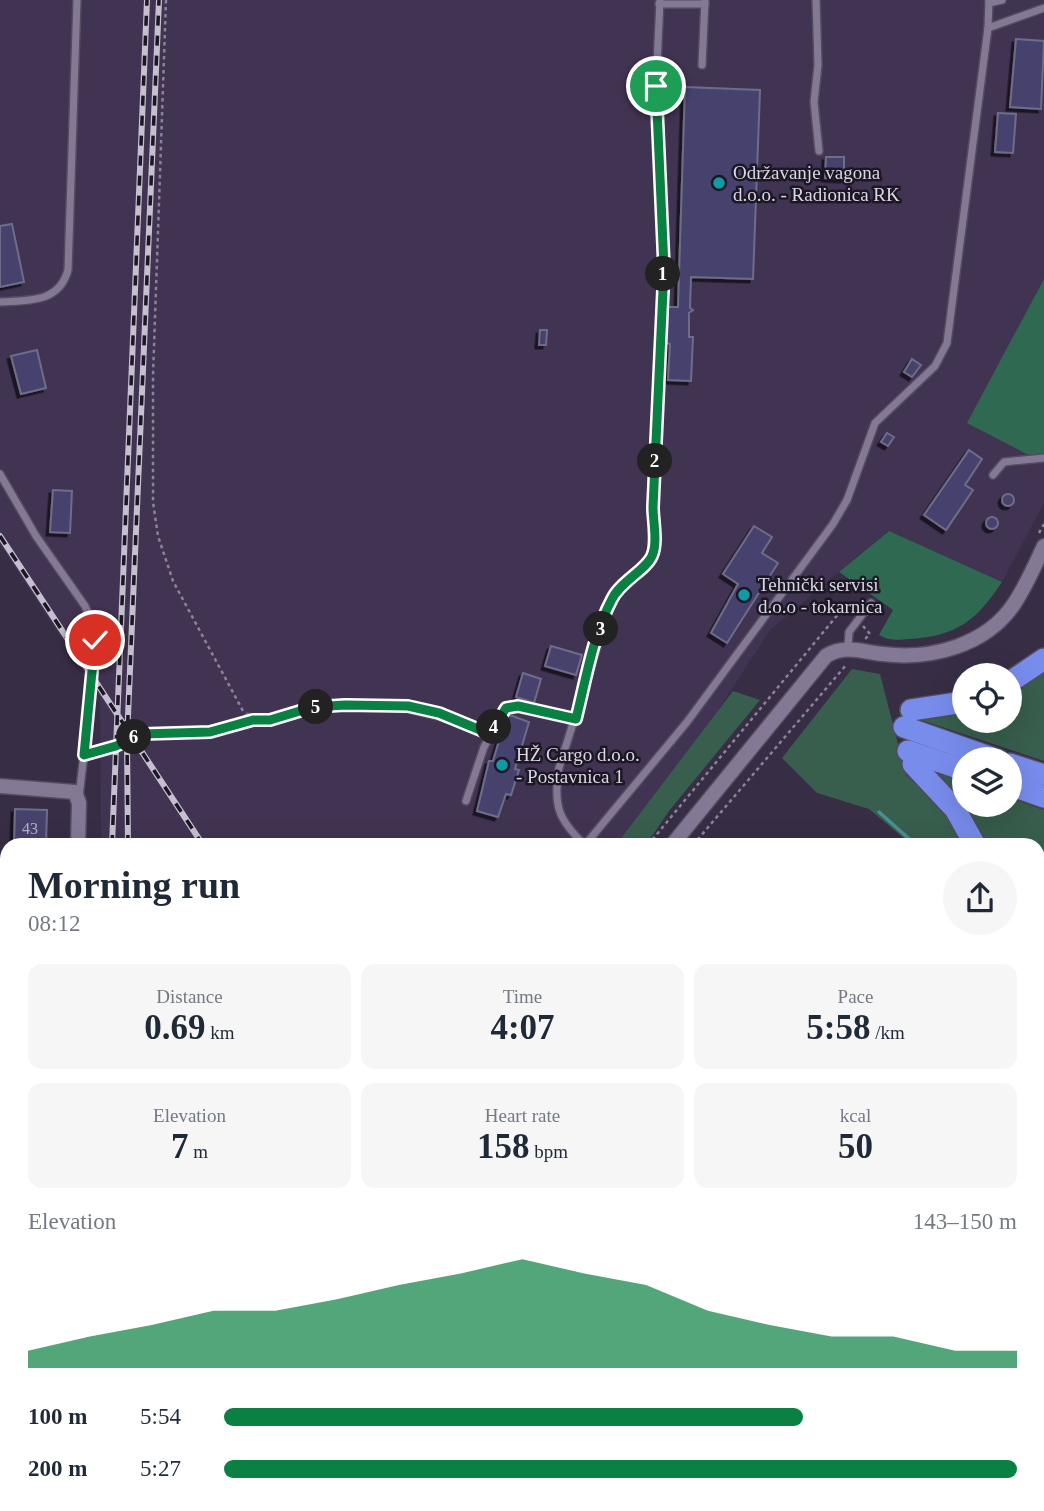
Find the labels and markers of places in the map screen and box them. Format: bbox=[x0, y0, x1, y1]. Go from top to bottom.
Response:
pin bbox=[626, 56, 686, 116]
place label: Održavanje vagona d.o.o. - Radionica RK bbox=[733, 162, 900, 205]
marker: Održavanje vagona d.o.o. - Radionica RK bbox=[711, 175, 727, 191]
pin: 1 bbox=[646, 256, 680, 292]
pin: 2 bbox=[638, 444, 672, 478]
place label: Tehnički servisi d.o.o - tokarnica bbox=[758, 574, 883, 617]
marker: Tehnički servisi d.o.o - tokarnica bbox=[736, 587, 752, 603]
pin bbox=[65, 610, 125, 670]
pin: 3 bbox=[584, 612, 618, 646]
pin: 5 bbox=[298, 690, 334, 724]
pin: 4 bbox=[476, 710, 512, 744]
pin: 6 bbox=[116, 720, 152, 754]
place label: HŽ Cargo d.o.o. - Postavnica 1 bbox=[516, 744, 640, 787]
marker: HŽ Cargo d.o.o. - Postavnica 1 bbox=[494, 757, 510, 773]

